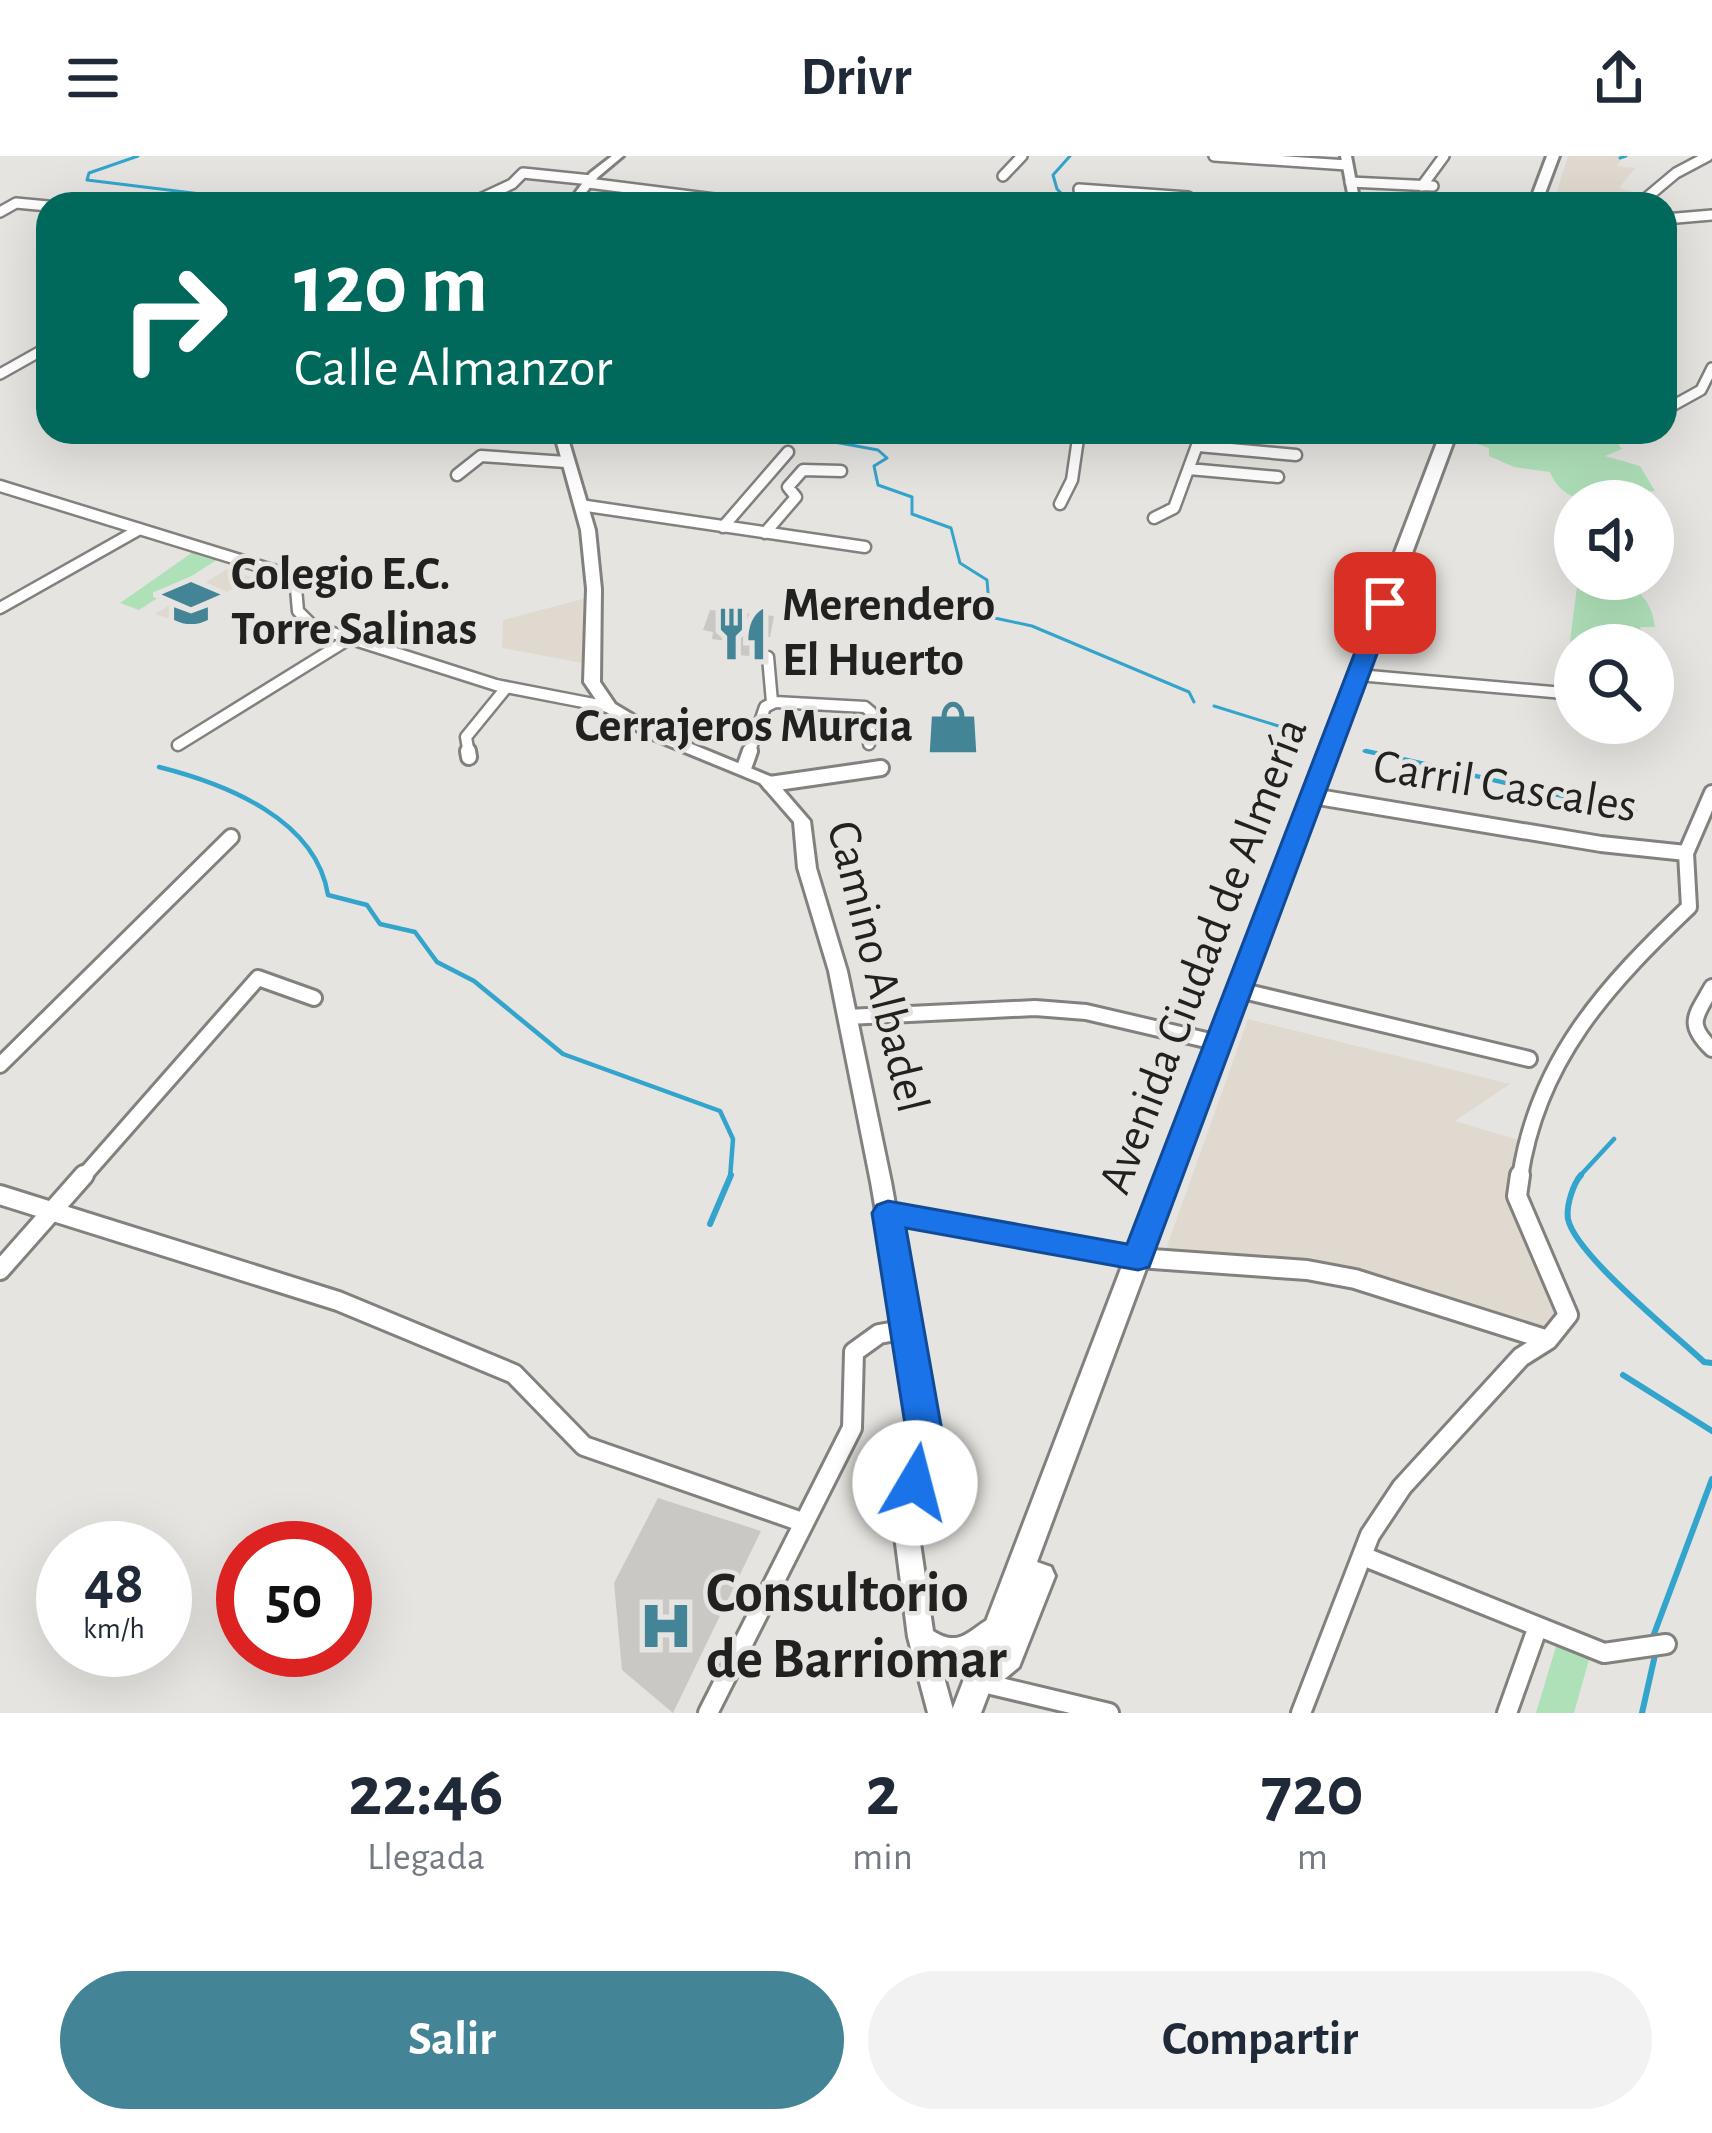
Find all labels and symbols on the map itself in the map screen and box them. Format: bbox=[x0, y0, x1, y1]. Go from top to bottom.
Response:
place label: Colegio E.C. Torre Salinas bbox=[231, 551, 477, 654]
pin bbox=[1334, 552, 1436, 654]
school or university icon: Colegio E.C. Torre Salinas bbox=[162, 574, 220, 632]
place label: Merendero El Huerto bbox=[782, 582, 995, 685]
restaurant icon: Merendero El Huerto bbox=[713, 605, 771, 663]
shop icon: Cerrajeros Murcia bbox=[924, 698, 982, 756]
place label: Cerrajeros Murcia bbox=[575, 703, 913, 751]
street label: Avenida Ciudad de Almería bbox=[1091, 712, 1317, 1200]
street label: Carril Cascales bbox=[1370, 742, 1640, 832]
street label: Camino Albadel bbox=[818, 817, 936, 1117]
position arrow bbox=[852, 1420, 978, 1546]
speed limit sign: 50 bbox=[216, 1521, 372, 1677]
place label: Consultorio de Barriomar bbox=[706, 1565, 1007, 1688]
hospital icon: Consultorio de Barriomar bbox=[637, 1597, 695, 1655]

